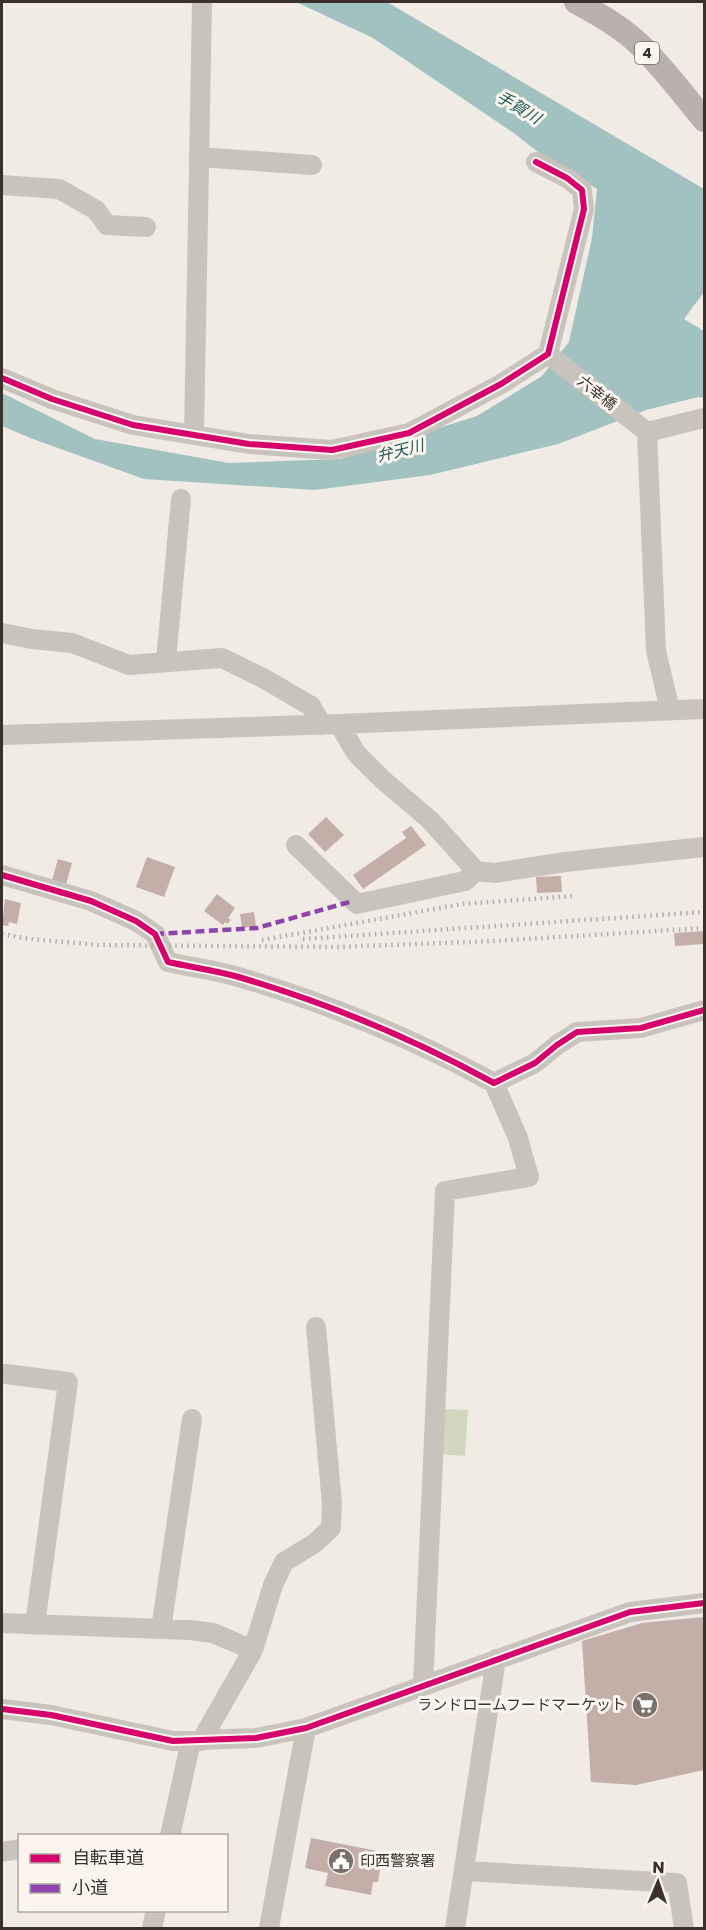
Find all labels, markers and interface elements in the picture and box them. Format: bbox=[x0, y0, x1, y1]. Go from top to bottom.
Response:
road number: 4 bbox=[635, 42, 659, 64]
water label: 手賀川 bbox=[492, 85, 547, 131]
street label: 六幸橋 bbox=[573, 370, 622, 415]
water label: 弁天川 bbox=[374, 433, 428, 467]
supermarket icon: ランドロームフードマーケット bbox=[630, 1690, 660, 1720]
place label: ランドロームフードマーケット bbox=[417, 1694, 626, 1715]
legend bbox=[18, 1834, 228, 1912]
text: 自転車道 bbox=[72, 1845, 144, 1870]
public building icon: 印西警察署 bbox=[326, 1846, 356, 1876]
place label: 印西警察署 bbox=[360, 1850, 435, 1871]
north arrow bbox=[628, 1852, 688, 1912]
text: N bbox=[652, 1856, 665, 1879]
text: 小道 bbox=[72, 1875, 108, 1900]

